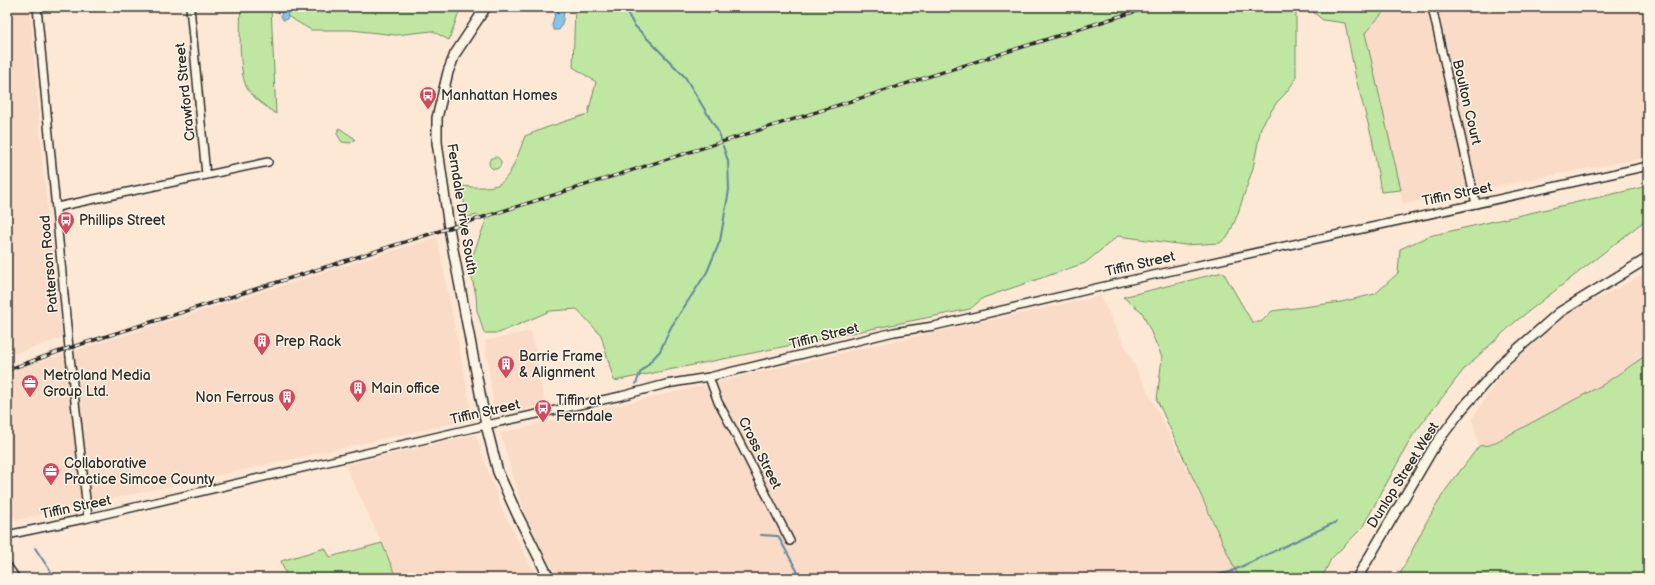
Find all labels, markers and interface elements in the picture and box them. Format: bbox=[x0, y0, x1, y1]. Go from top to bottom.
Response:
street label: Crawford Street bbox=[171, 41, 199, 142]
street label: Boulton Court bbox=[1449, 58, 1485, 147]
bus stop icon: Manhattan Homes bbox=[418, 85, 438, 110]
place label: Manhattan Homes bbox=[441, 87, 557, 104]
street label: Ferndale Drive South bbox=[443, 142, 481, 276]
street label: Tiffin Street bbox=[1421, 178, 1494, 210]
bus stop icon: Phillips Street bbox=[56, 210, 76, 235]
place label: Phillips Street bbox=[79, 212, 166, 229]
street label: Patterson Road bbox=[36, 214, 62, 314]
street label: Tiffin Street bbox=[1104, 248, 1177, 280]
street label: Tiffin Street bbox=[788, 319, 861, 353]
building icon: Prep Rack bbox=[252, 331, 272, 356]
place label: Prep Rack bbox=[275, 333, 341, 350]
place label: Barrie Frame & Alignment bbox=[519, 348, 603, 381]
building icon: Barrie Frame & Alignment bbox=[496, 354, 516, 379]
place label: Metroland Media Group Ltd. bbox=[43, 367, 151, 400]
office icon: Metroland Media Group Ltd. bbox=[20, 373, 40, 398]
building icon: Main office bbox=[348, 378, 368, 403]
place label: Main office bbox=[371, 380, 440, 397]
building icon: Non Ferrous bbox=[277, 387, 297, 412]
place label: Non Ferrous bbox=[195, 389, 274, 406]
place label: Tiffin at Ferndale bbox=[556, 392, 612, 425]
street label: Tiffin Street bbox=[449, 396, 522, 428]
bus stop icon: Tiffin at Ferndale bbox=[533, 398, 553, 423]
street label: Cross Street bbox=[735, 414, 786, 492]
street label: Dunlop Street West bbox=[1364, 418, 1443, 531]
place label: Collaborative Practice Simcoe County bbox=[64, 455, 215, 488]
office icon: Collaborative Practice Simcoe County bbox=[41, 461, 61, 486]
street label: Tiffin Street bbox=[40, 491, 113, 523]

